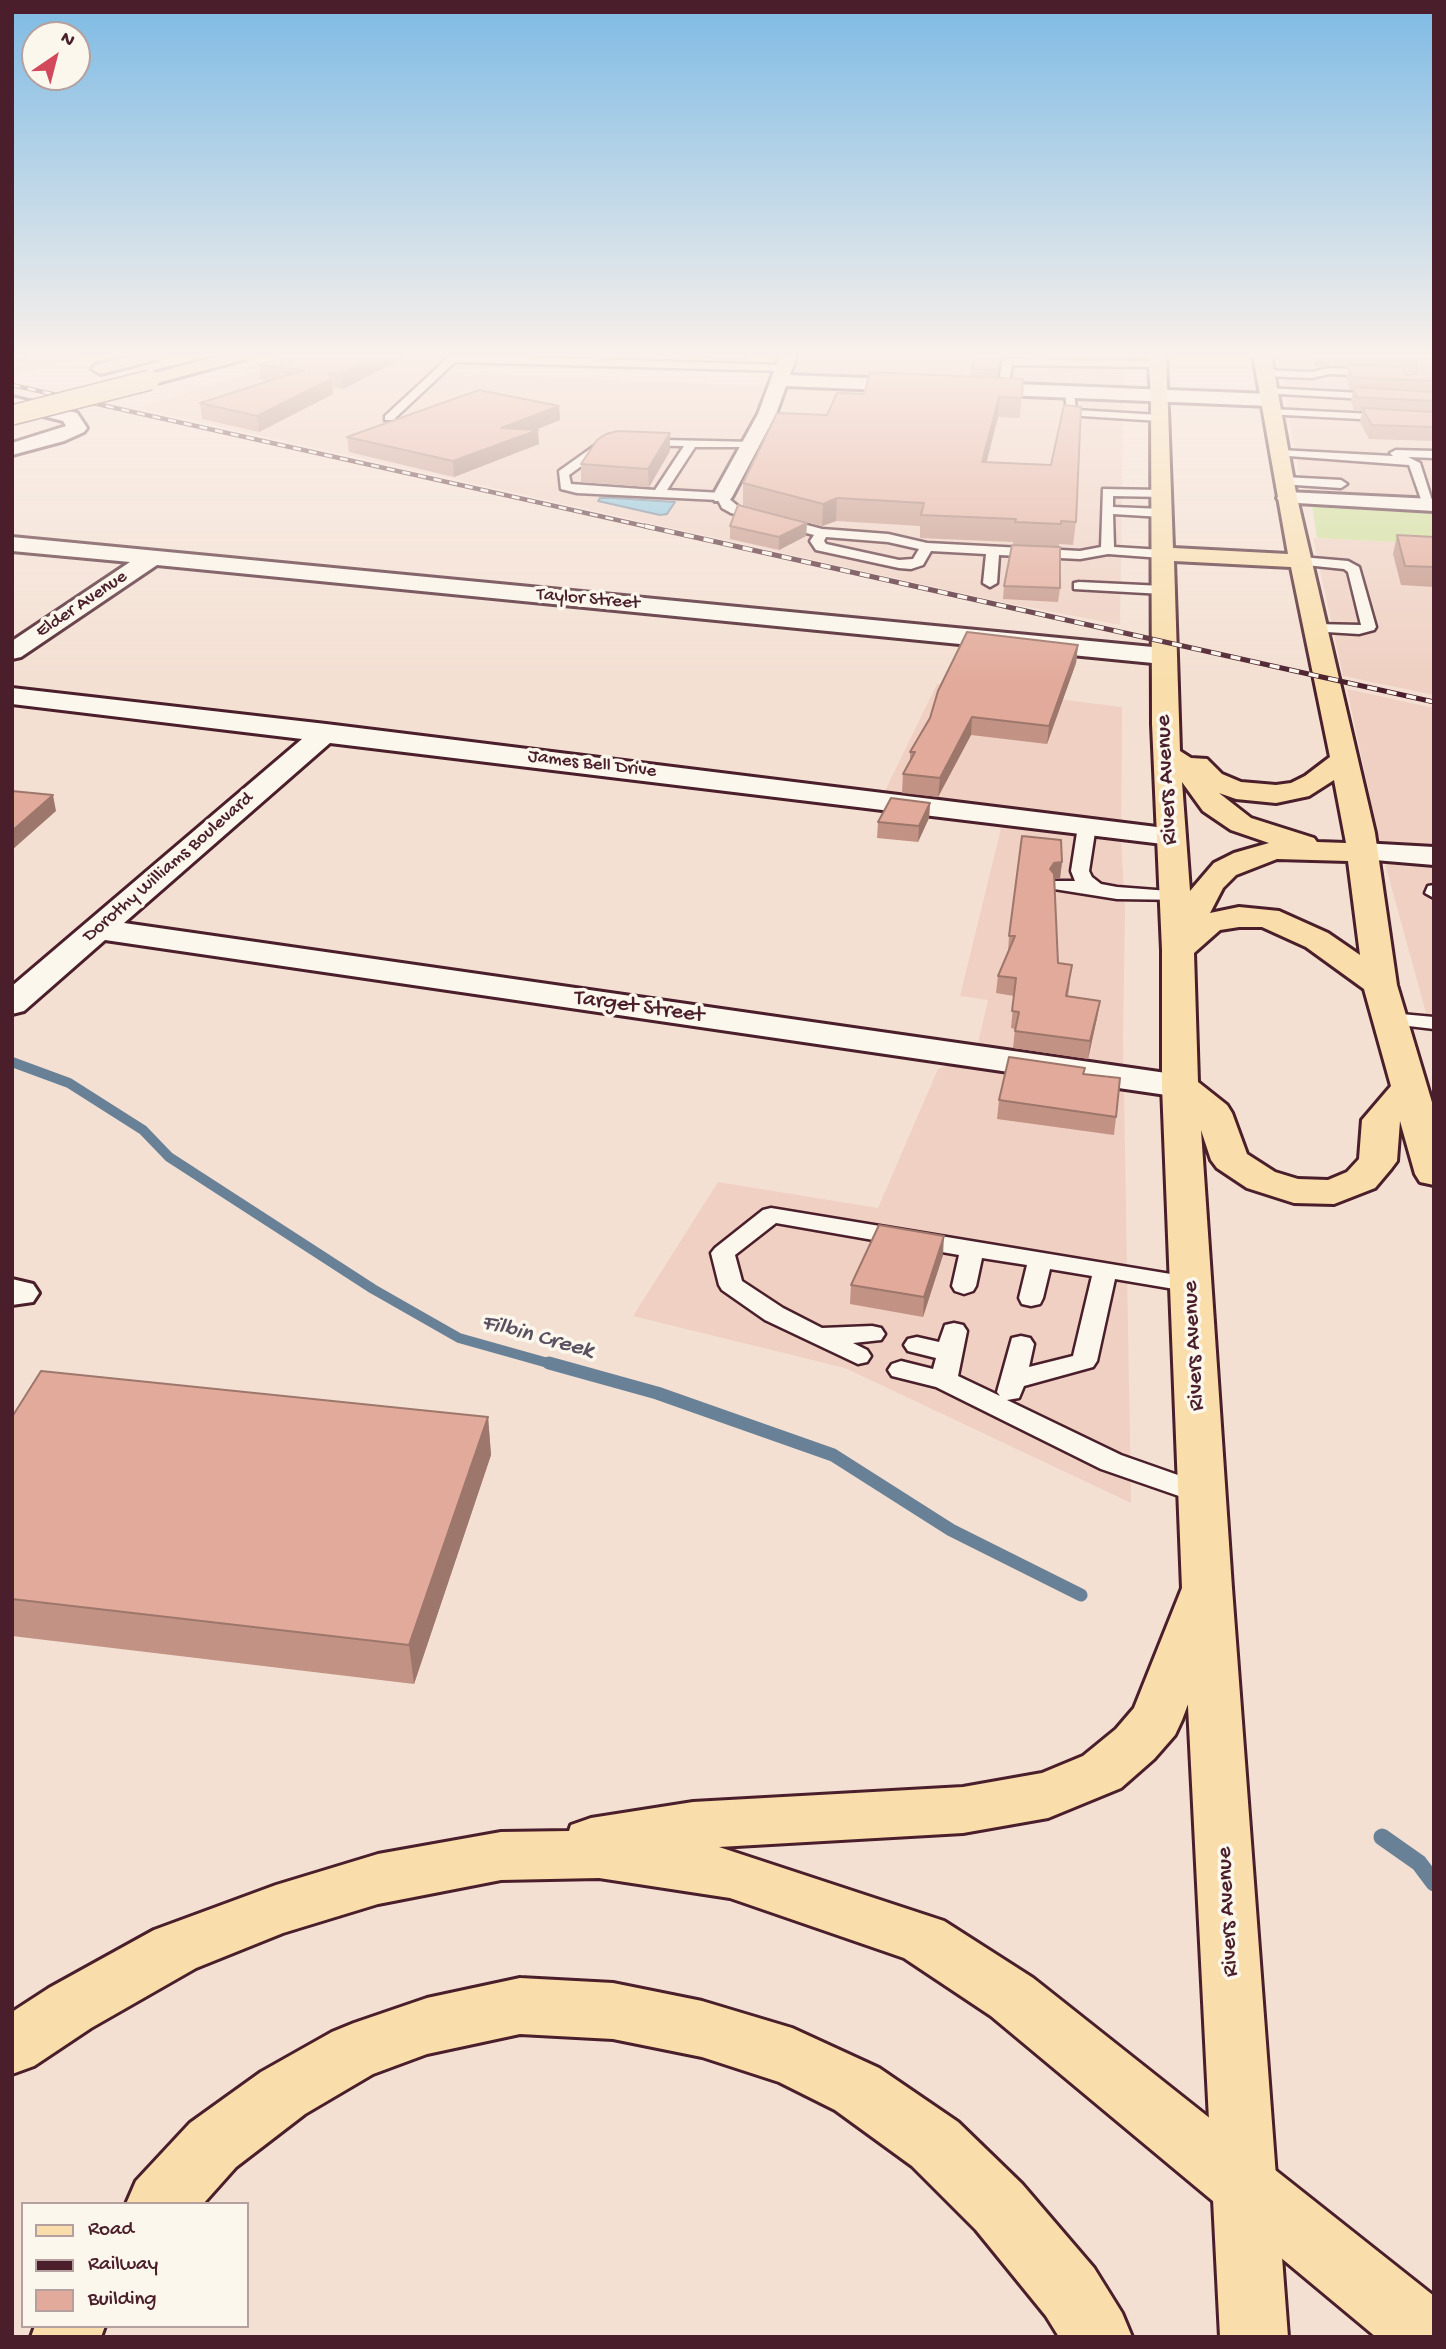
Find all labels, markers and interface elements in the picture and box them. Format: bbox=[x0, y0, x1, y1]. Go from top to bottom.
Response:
north arrow bbox=[21, 21, 91, 91]
text: N bbox=[56, 27, 79, 53]
street label: Elder Avenue bbox=[32, 566, 132, 644]
street label: Taylor Street bbox=[536, 584, 640, 616]
street label: Rivers Avenue bbox=[1151, 714, 1185, 846]
street label: James Bell Drive bbox=[526, 746, 658, 784]
street label: Dorothy Williams Boulevard bbox=[79, 788, 259, 948]
street label: Target Street bbox=[572, 985, 706, 1031]
street label: Rivers Avenue bbox=[1178, 1280, 1212, 1412]
water label: Filbin Creek bbox=[478, 1309, 596, 1367]
street label: Rivers Avenue bbox=[1212, 1846, 1246, 1978]
legend bbox=[21, 2202, 248, 2328]
text: Road bbox=[88, 2218, 134, 2243]
text: Railway bbox=[88, 2253, 158, 2278]
text: Building bbox=[88, 2288, 157, 2313]

